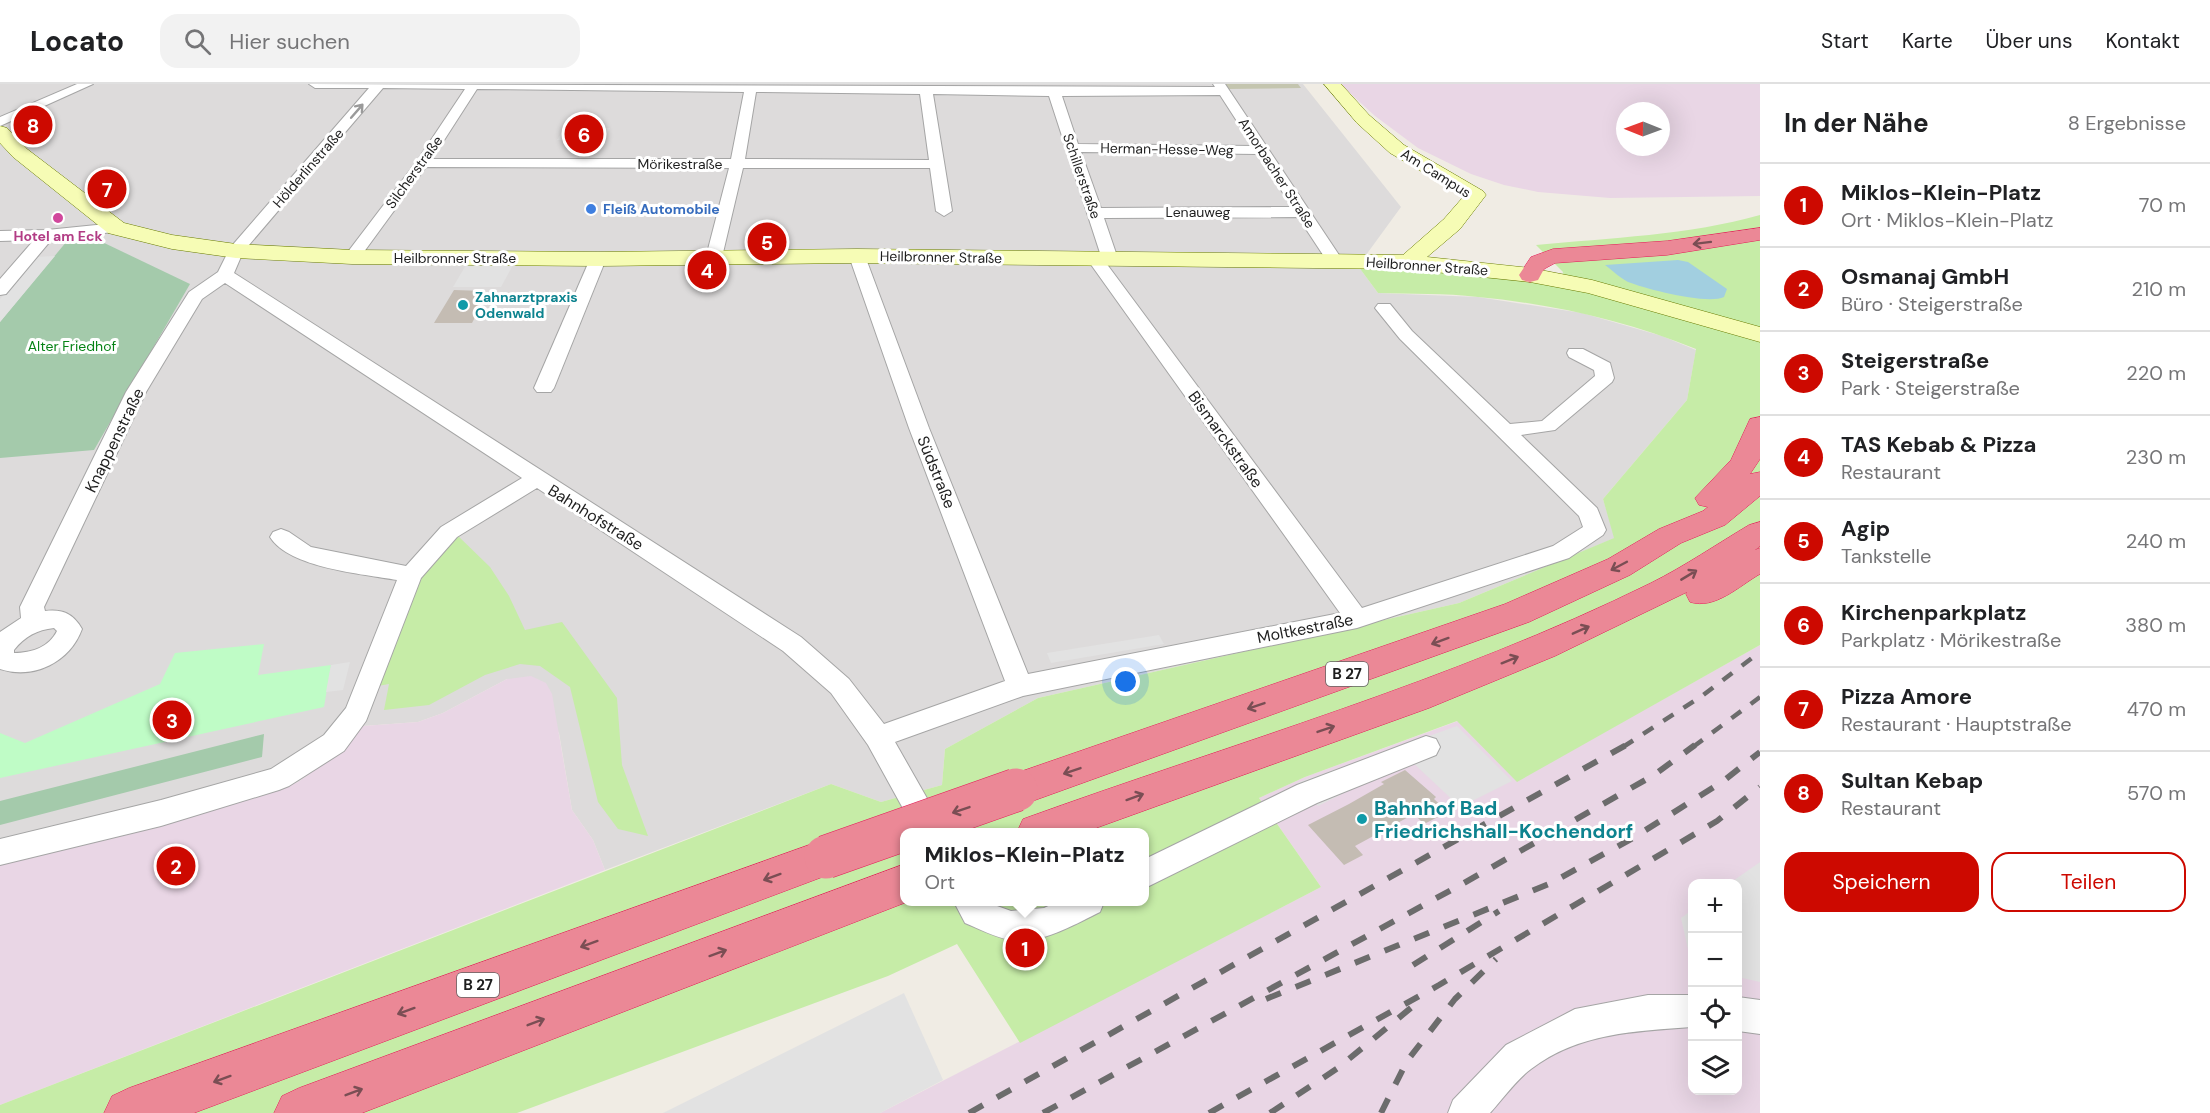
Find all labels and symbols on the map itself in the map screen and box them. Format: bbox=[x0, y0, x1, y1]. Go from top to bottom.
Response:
pin: 8 bbox=[14, 102, 52, 147]
north arrow bbox=[1616, 102, 1670, 156]
one-way arrow bbox=[350, 103, 363, 119]
pin: 6 bbox=[564, 112, 604, 156]
street label: Amorbacher Straße bbox=[1235, 114, 1319, 232]
street label: Hölderlinstraße bbox=[269, 125, 347, 211]
street label: Schillerstraße bbox=[1059, 131, 1105, 221]
street label: Silcherstraße bbox=[381, 132, 447, 212]
street label: Herman-Hesse-Weg bbox=[1100, 139, 1234, 159]
street label: Am Campus bbox=[1398, 144, 1474, 202]
street label: Mörikestraße bbox=[637, 155, 723, 173]
pin: 7 bbox=[88, 166, 126, 212]
place label: Fleiß Automobile bbox=[603, 200, 720, 218]
marker: Fleiß Automobile bbox=[584, 202, 598, 216]
street label: Lenauweg bbox=[1166, 203, 1231, 221]
marker: Hotel am Eck bbox=[51, 211, 65, 225]
pin: 5 bbox=[748, 220, 786, 264]
place label: Hotel am Eck bbox=[13, 227, 103, 245]
one-way arrow bbox=[1693, 238, 1713, 249]
street label: Heilbronner Straße bbox=[880, 247, 1002, 267]
pin: 4 bbox=[688, 248, 726, 292]
street label: Heilbronner Straße bbox=[394, 249, 516, 267]
street label: Heilbronner Straße bbox=[1365, 253, 1489, 279]
place label: Zahnarztpraxis Odenwald bbox=[475, 288, 578, 322]
marker: Zahnarztpraxis Odenwald bbox=[456, 298, 470, 312]
park label: Alter Friedhof bbox=[28, 337, 116, 355]
street label: Knappenstraße bbox=[80, 385, 149, 496]
street label: Bismarckstraße bbox=[1183, 387, 1268, 492]
street label: Südstraße bbox=[912, 433, 961, 512]
street label: Bahnhofstraße bbox=[544, 480, 647, 555]
one-way arrow bbox=[1611, 561, 1629, 572]
one-way arrow bbox=[1680, 569, 1697, 581]
street label: Moltkestraße bbox=[1255, 609, 1355, 648]
one-way arrow bbox=[1571, 623, 1589, 635]
one-way arrow bbox=[1431, 637, 1450, 648]
one-way arrow bbox=[1500, 654, 1518, 665]
road number: B 27 bbox=[1326, 662, 1368, 686]
your location bbox=[1111, 667, 1140, 696]
pin: 3 bbox=[152, 698, 192, 742]
one-way arrow bbox=[1247, 702, 1266, 713]
one-way arrow bbox=[1316, 723, 1335, 734]
one-way arrow bbox=[1063, 766, 1082, 777]
one-way arrow bbox=[1125, 791, 1144, 802]
place label: Bahnhof Bad Friedrichshall-Kochendorf bbox=[1374, 795, 1633, 844]
one-way arrow bbox=[952, 805, 970, 816]
marker: Bahnhof Bad Friedrichshall-Kochendorf bbox=[1355, 812, 1369, 826]
pin: 2 bbox=[156, 844, 195, 888]
one-way arrow bbox=[763, 872, 781, 883]
pin: 1 bbox=[1006, 926, 1044, 970]
one-way arrow bbox=[580, 940, 598, 951]
one-way arrow bbox=[708, 946, 727, 957]
road number: B 27 bbox=[457, 973, 499, 997]
one-way arrow bbox=[397, 1007, 415, 1018]
one-way arrow bbox=[526, 1016, 544, 1027]
one-way arrow bbox=[214, 1074, 232, 1085]
one-way arrow bbox=[344, 1086, 362, 1097]

